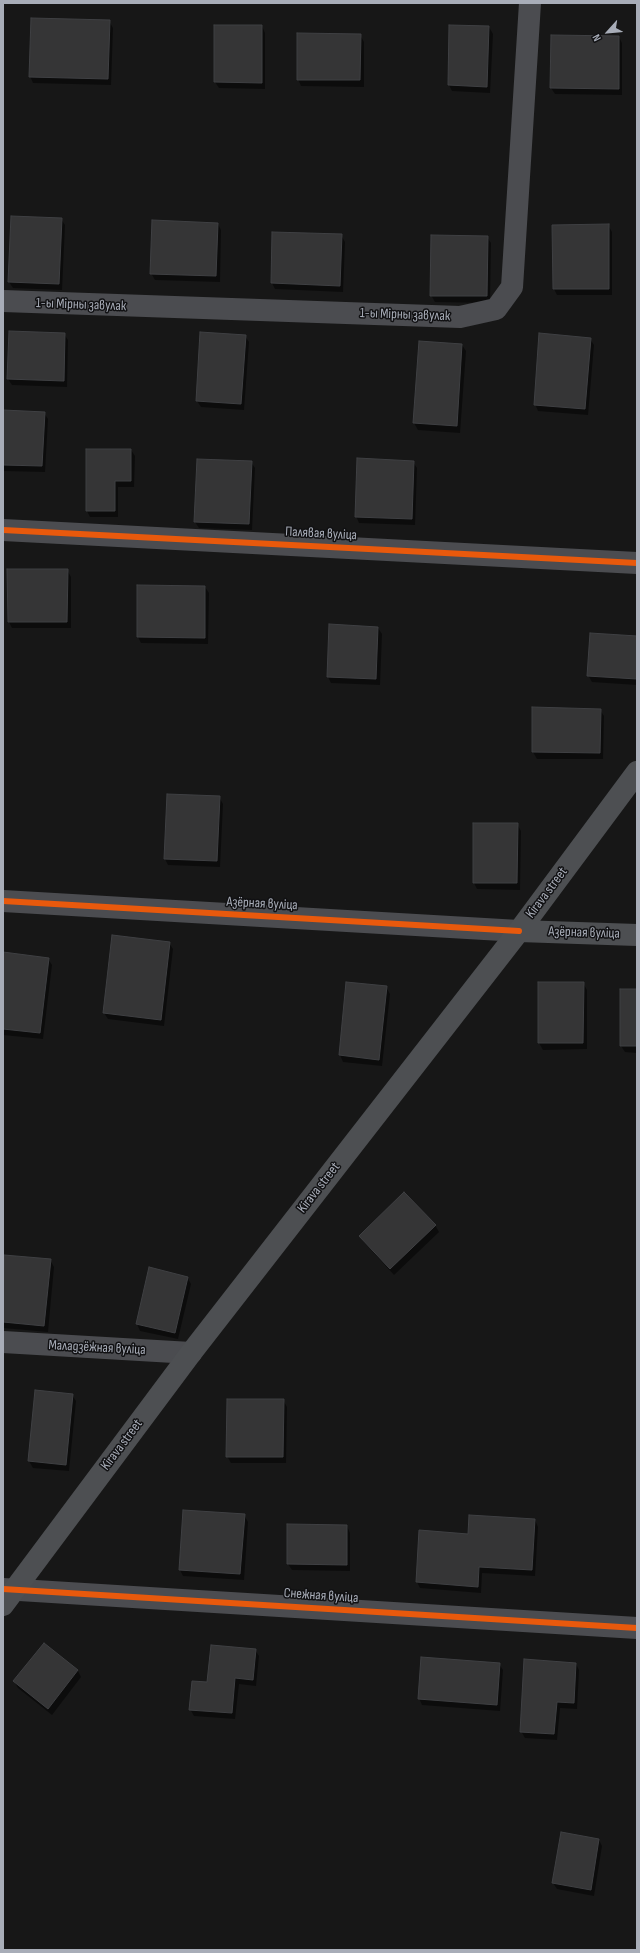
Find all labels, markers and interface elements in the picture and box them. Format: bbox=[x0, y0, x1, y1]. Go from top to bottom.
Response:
north arrow bbox=[588, 12, 628, 52]
text: N bbox=[590, 32, 604, 43]
street label: 1-ы Мірны завулак bbox=[36, 295, 126, 315]
street label: 1-ы Мірны завулак bbox=[360, 305, 450, 325]
street label: Палявая вуліца bbox=[285, 524, 357, 544]
street label: Kirava street bbox=[522, 864, 572, 922]
street label: Азёрная вуліца bbox=[226, 894, 298, 914]
street label: Азёрная вуліца bbox=[548, 923, 620, 943]
street label: Kirava street bbox=[294, 1159, 344, 1217]
street label: Маладзёжная вуліца bbox=[48, 1337, 146, 1359]
street label: Kirava street bbox=[97, 1416, 147, 1474]
street label: Снежная вуліца bbox=[283, 1585, 359, 1607]

